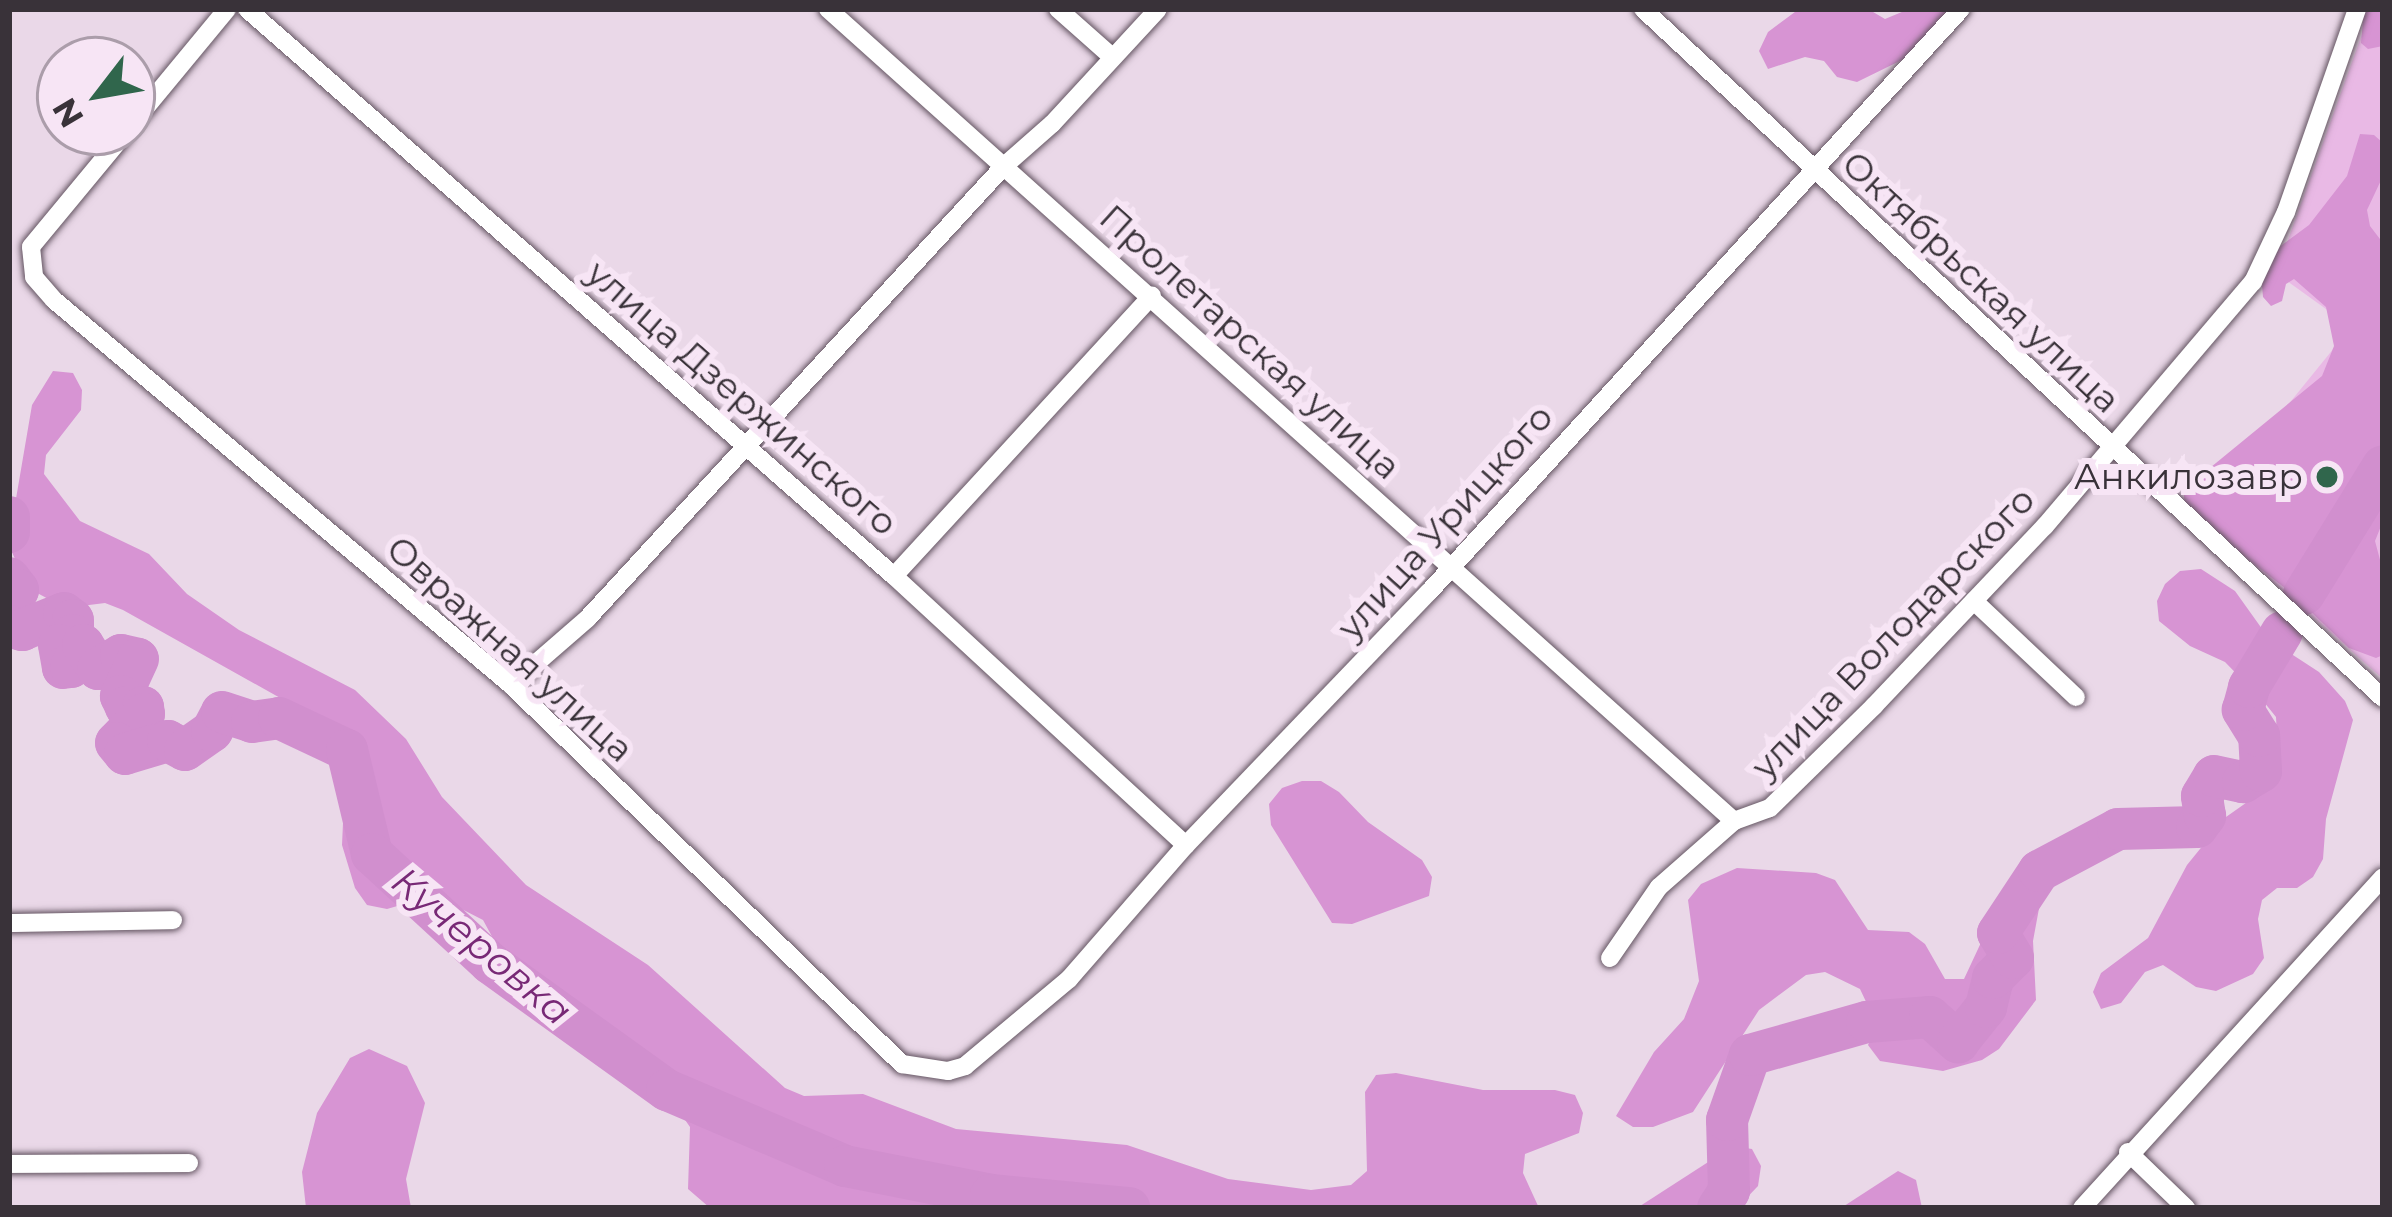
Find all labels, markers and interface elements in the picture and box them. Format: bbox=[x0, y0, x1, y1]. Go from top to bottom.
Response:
north arrow bbox=[36, 36, 156, 156]
text: N bbox=[44, 91, 92, 135]
street label: Октябрьская улица bbox=[1833, 142, 2129, 422]
street label: Пролетарская улица bbox=[1091, 196, 1409, 488]
street label: улица Дзержинского bbox=[578, 251, 906, 545]
street label: улица Урицкого bbox=[1328, 396, 1562, 648]
place label: Анкилозавр bbox=[2074, 455, 2303, 499]
marker: Анкилозавр bbox=[2314, 464, 2340, 490]
street label: улица Володарского bbox=[1742, 478, 2044, 788]
street label: Овражная улица bbox=[378, 527, 642, 771]
water label: Кучеровка bbox=[383, 857, 581, 1035]

